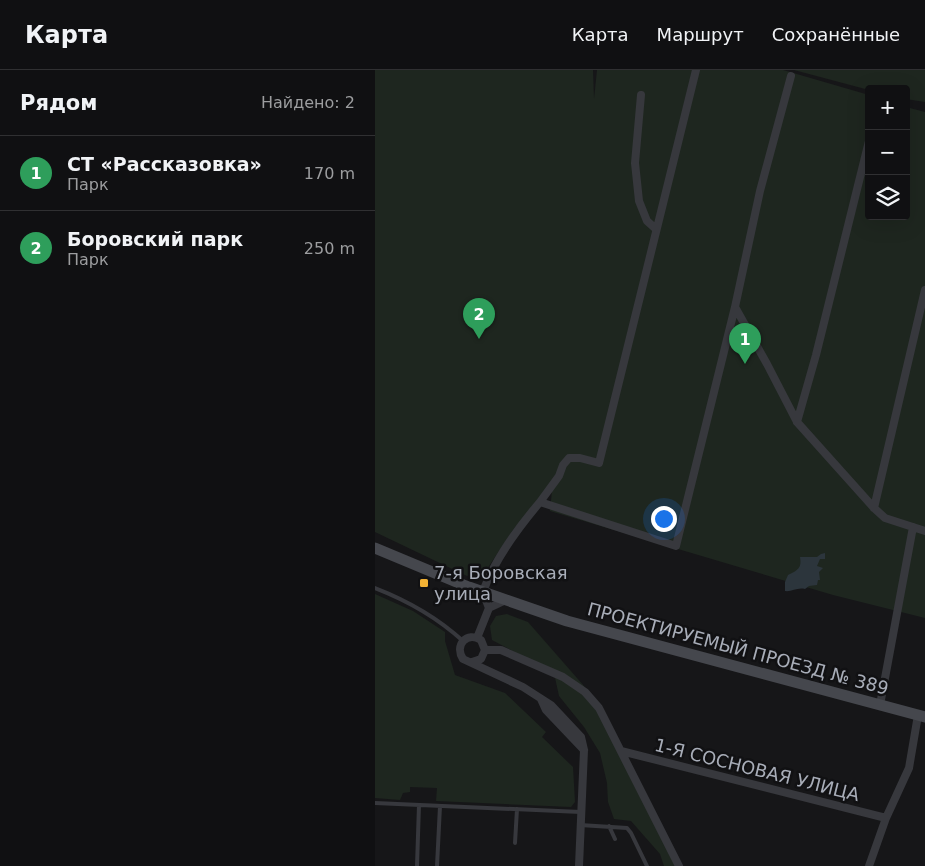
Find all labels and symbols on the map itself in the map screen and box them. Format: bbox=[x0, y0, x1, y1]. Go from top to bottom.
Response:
pin: 2 bbox=[463, 298, 495, 339]
pin: 1 bbox=[729, 323, 761, 364]
your location bbox=[651, 506, 677, 532]
place label: 7-я Боровская улица bbox=[434, 562, 568, 604]
marker: 7-я Боровская улица bbox=[418, 577, 430, 589]
street label: ПРОЕКТИРУЕМЫЙ ПРОЕЗД № 389 bbox=[585, 598, 891, 699]
street label: 1-Я СОСНОВАЯ УЛИЦА bbox=[653, 734, 862, 805]

